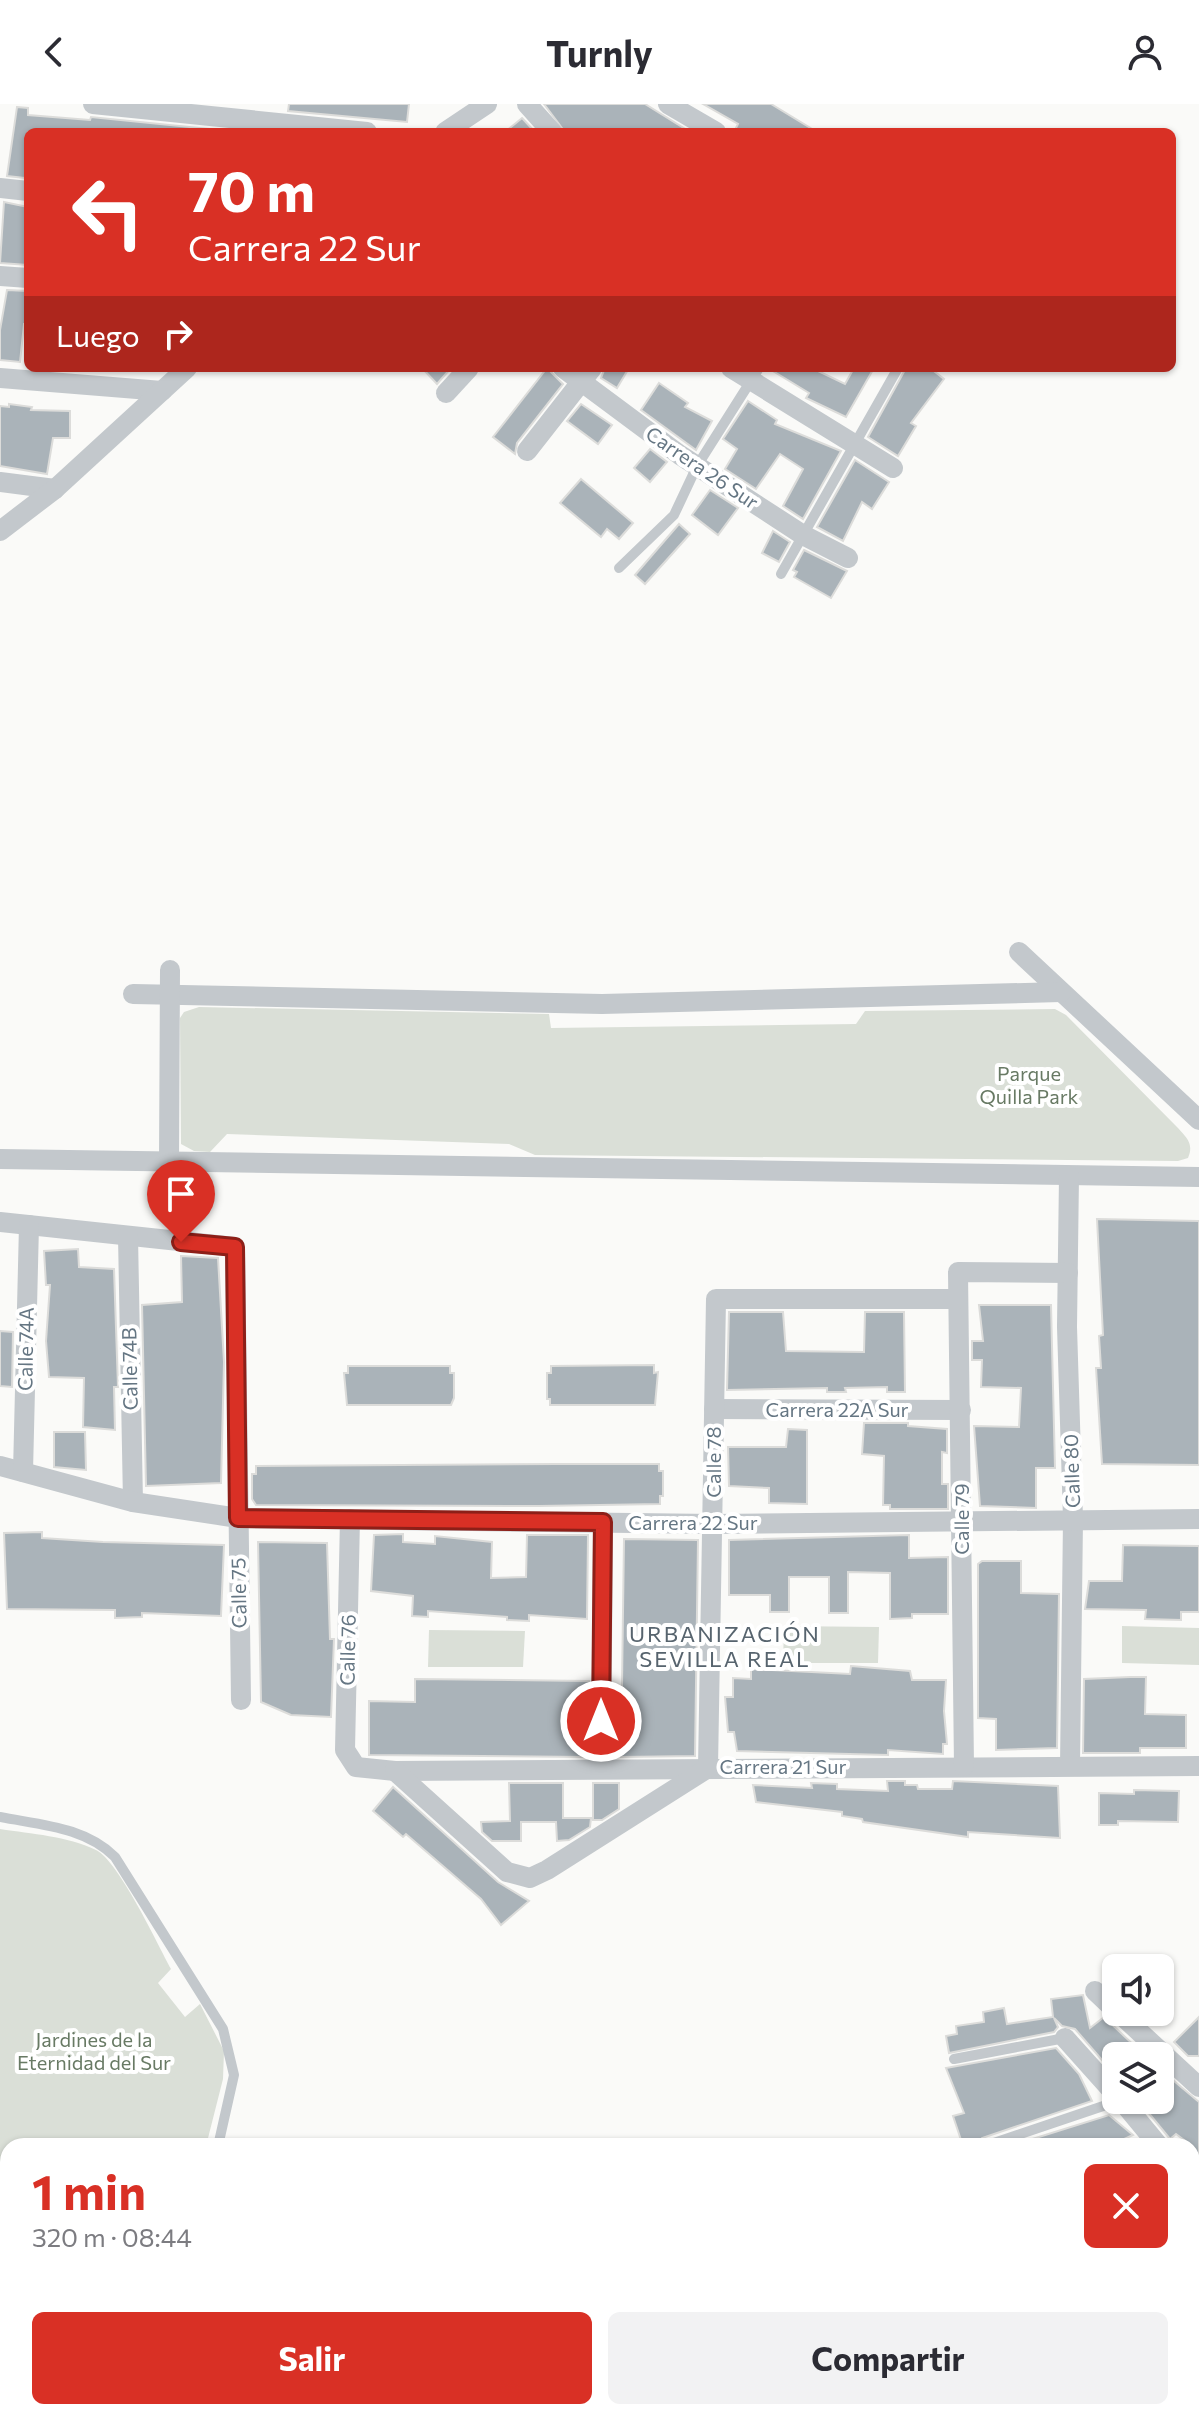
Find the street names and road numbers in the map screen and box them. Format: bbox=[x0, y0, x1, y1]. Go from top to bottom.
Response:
street label: Carrera 26 Sur bbox=[642, 421, 763, 514]
street label: Calle 74A bbox=[12, 1307, 38, 1391]
street label: Calle 74B bbox=[116, 1327, 142, 1411]
street label: Carrera 22A Sur bbox=[765, 1397, 909, 1421]
street label: Calle 78 bbox=[701, 1426, 725, 1498]
street label: Calle 80 bbox=[1058, 1434, 1084, 1508]
street label: Calle 79 bbox=[949, 1483, 973, 1555]
street label: Carrera 22 Sur bbox=[628, 1510, 758, 1534]
street label: Calle 75 bbox=[225, 1557, 251, 1629]
street label: Calle 76 bbox=[334, 1614, 360, 1686]
street label: Carrera 21 Sur bbox=[720, 1754, 846, 1778]

